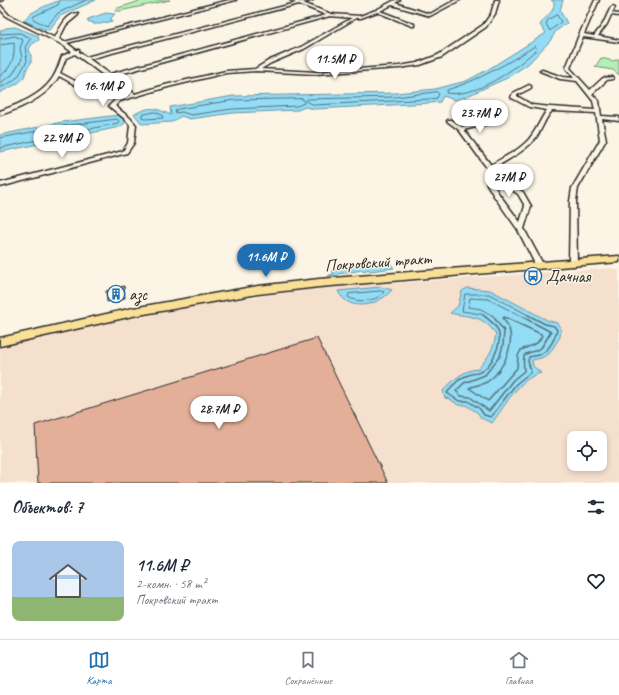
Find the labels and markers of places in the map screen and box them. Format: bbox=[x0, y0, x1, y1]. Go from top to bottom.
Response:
pin: 11.5M ₽ bbox=[298, 46, 372, 80]
pin: 16.1M ₽ bbox=[66, 73, 140, 107]
pin: 23.7M ₽ bbox=[443, 100, 517, 134]
pin: 22.9M ₽ bbox=[25, 125, 99, 159]
pin: 27M ₽ bbox=[481, 164, 537, 198]
pin: 11.6M ₽ bbox=[229, 244, 303, 278]
bus stop icon: Дачная bbox=[523, 266, 543, 286]
place label: Дачная bbox=[546, 266, 592, 287]
building icon: азс bbox=[106, 284, 126, 304]
place label: азс bbox=[129, 284, 148, 306]
pin: 28.7M ₽ bbox=[182, 396, 256, 430]

